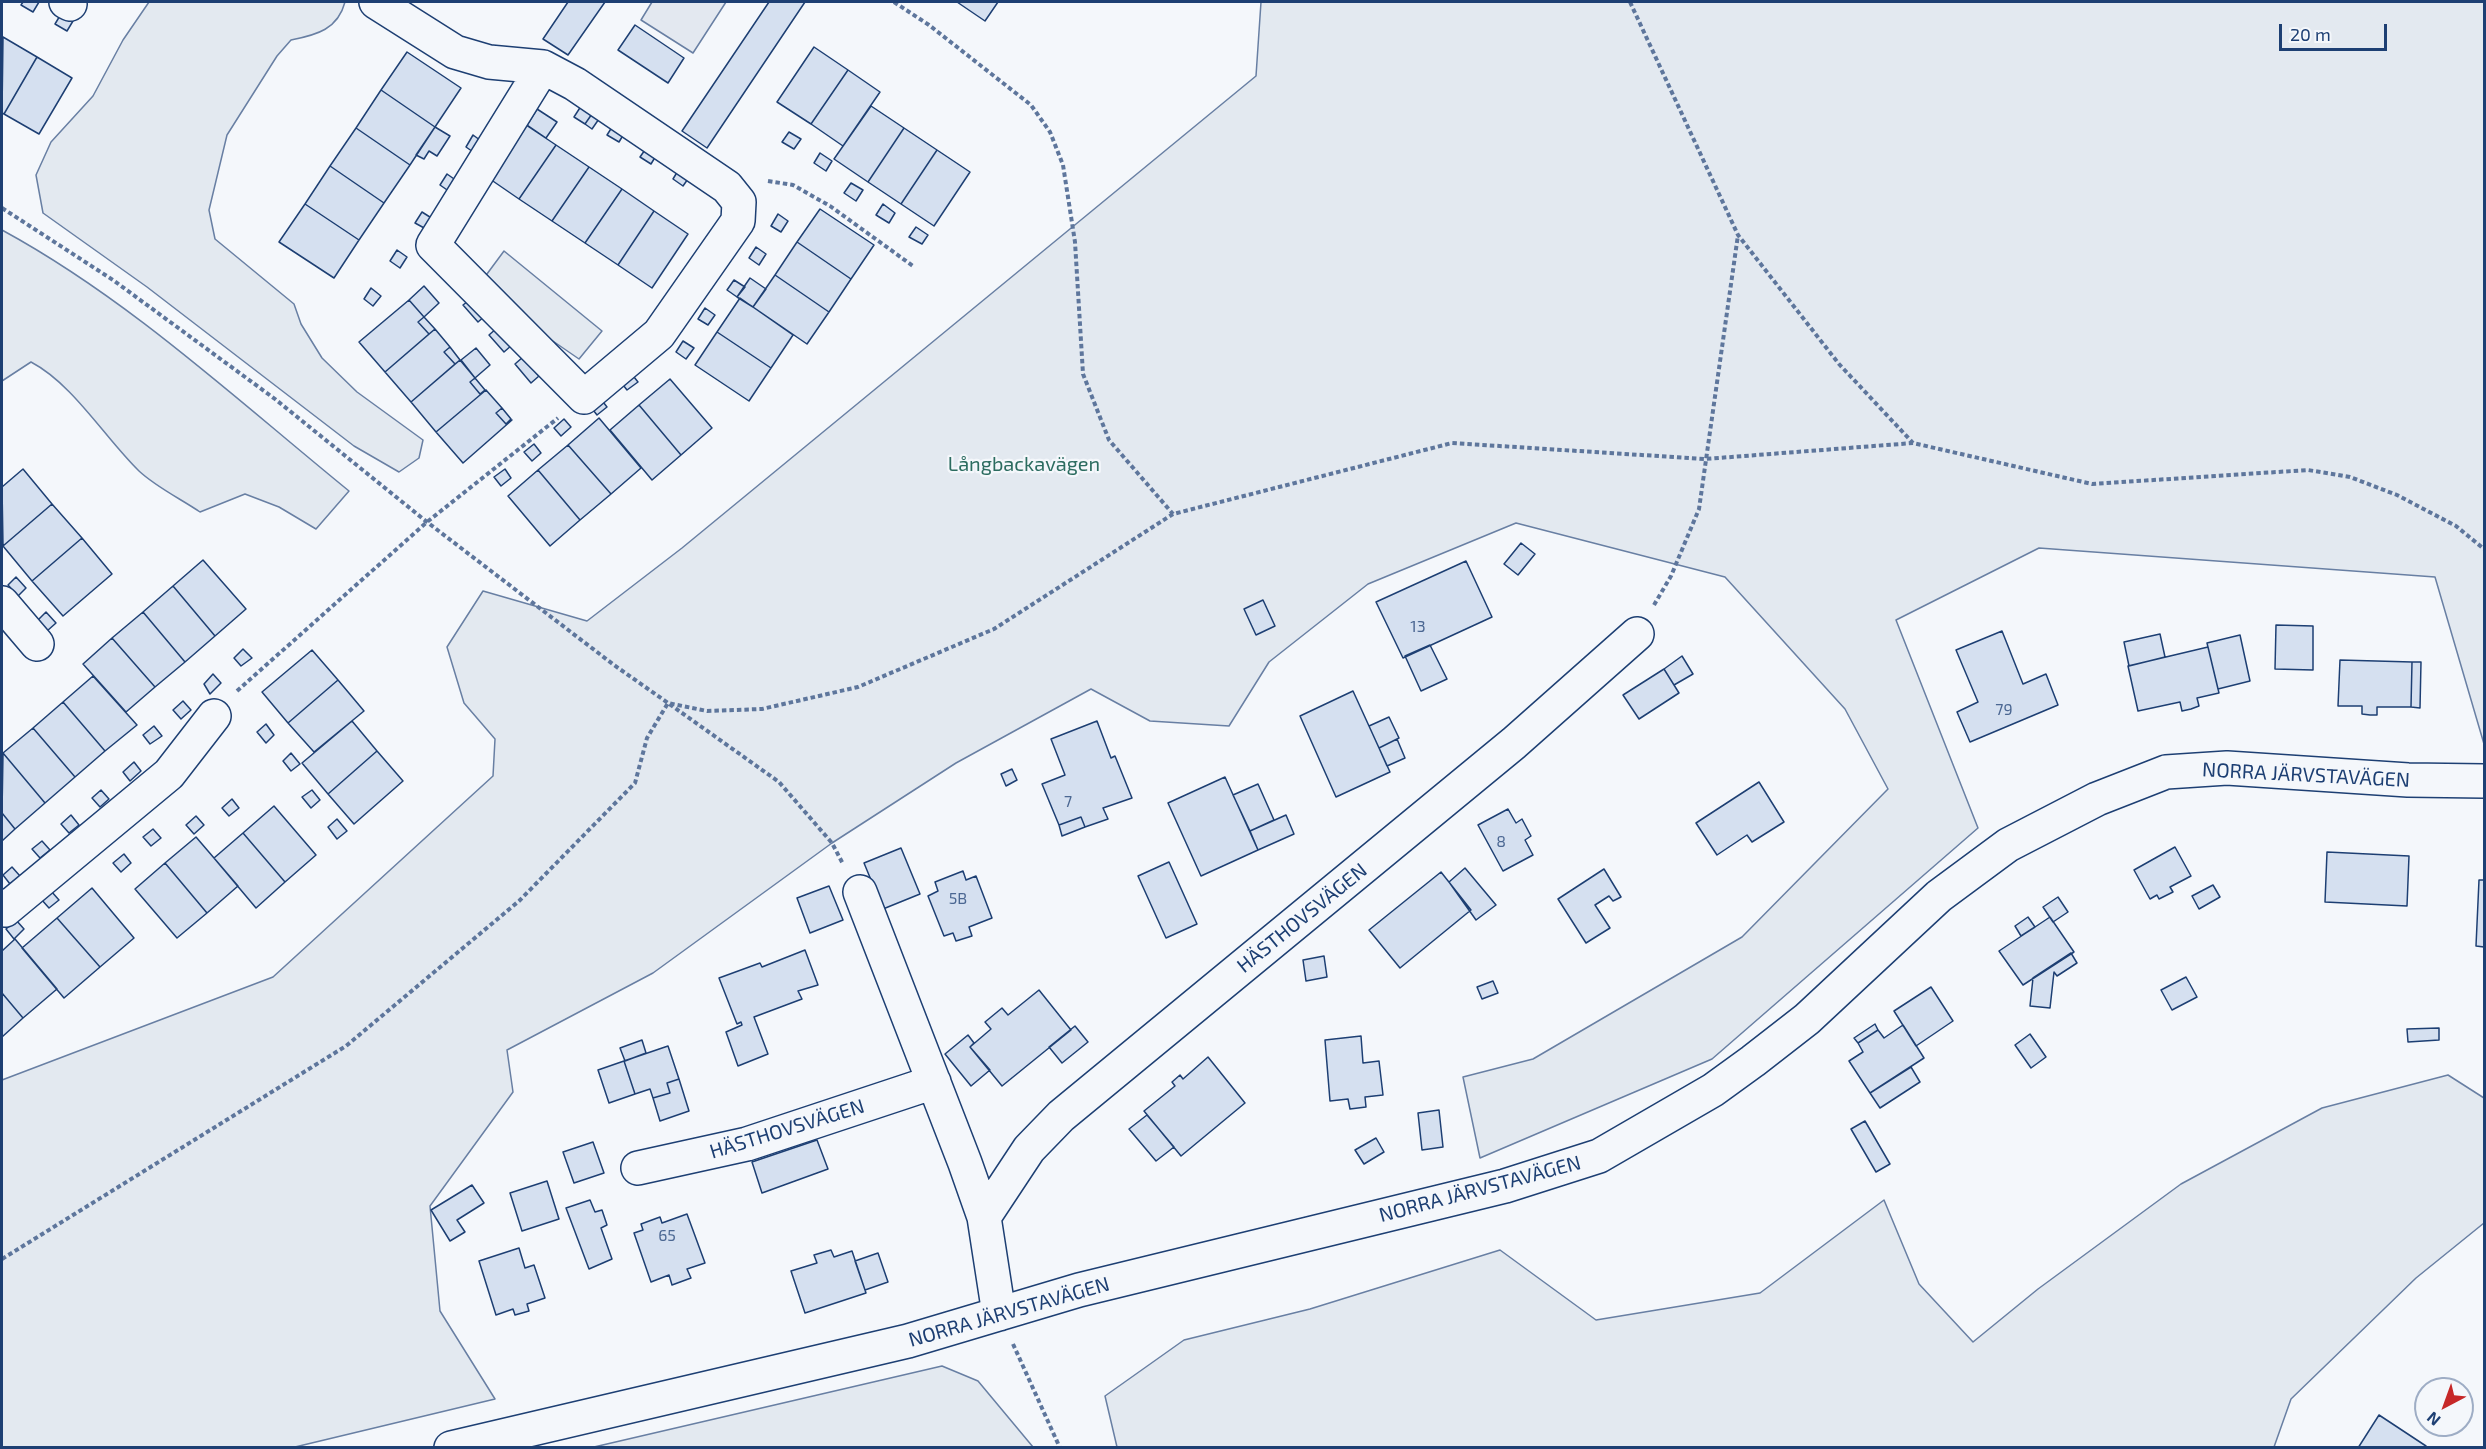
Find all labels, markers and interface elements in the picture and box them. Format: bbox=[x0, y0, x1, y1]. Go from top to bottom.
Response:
scale bar bbox=[2282, 12, 2390, 50]
text: 20 m bbox=[2290, 23, 2331, 45]
park label: Långbackavägen bbox=[948, 452, 1100, 476]
house number: 13 bbox=[1410, 617, 1426, 637]
house number: 79 bbox=[1995, 700, 2013, 720]
street label: NORRA JÄRVSTAVÄGEN bbox=[2202, 758, 2410, 792]
house number: 7 bbox=[1064, 792, 1072, 812]
house number: 8 bbox=[1496, 832, 1506, 852]
street label: HÄSTHOVSVÄGEN bbox=[1232, 858, 1372, 978]
house number: 5B bbox=[949, 889, 967, 909]
street label: HÄSTHOVSVÄGEN bbox=[707, 1094, 867, 1164]
street label: NORRA JÄRVSTAVÄGEN bbox=[1376, 1151, 1584, 1227]
house number: 65 bbox=[658, 1226, 676, 1246]
street label: NORRA JÄRVSTAVÄGEN bbox=[906, 1272, 1112, 1352]
north arrow bbox=[2414, 1377, 2474, 1437]
text: N bbox=[2423, 1408, 2444, 1430]

